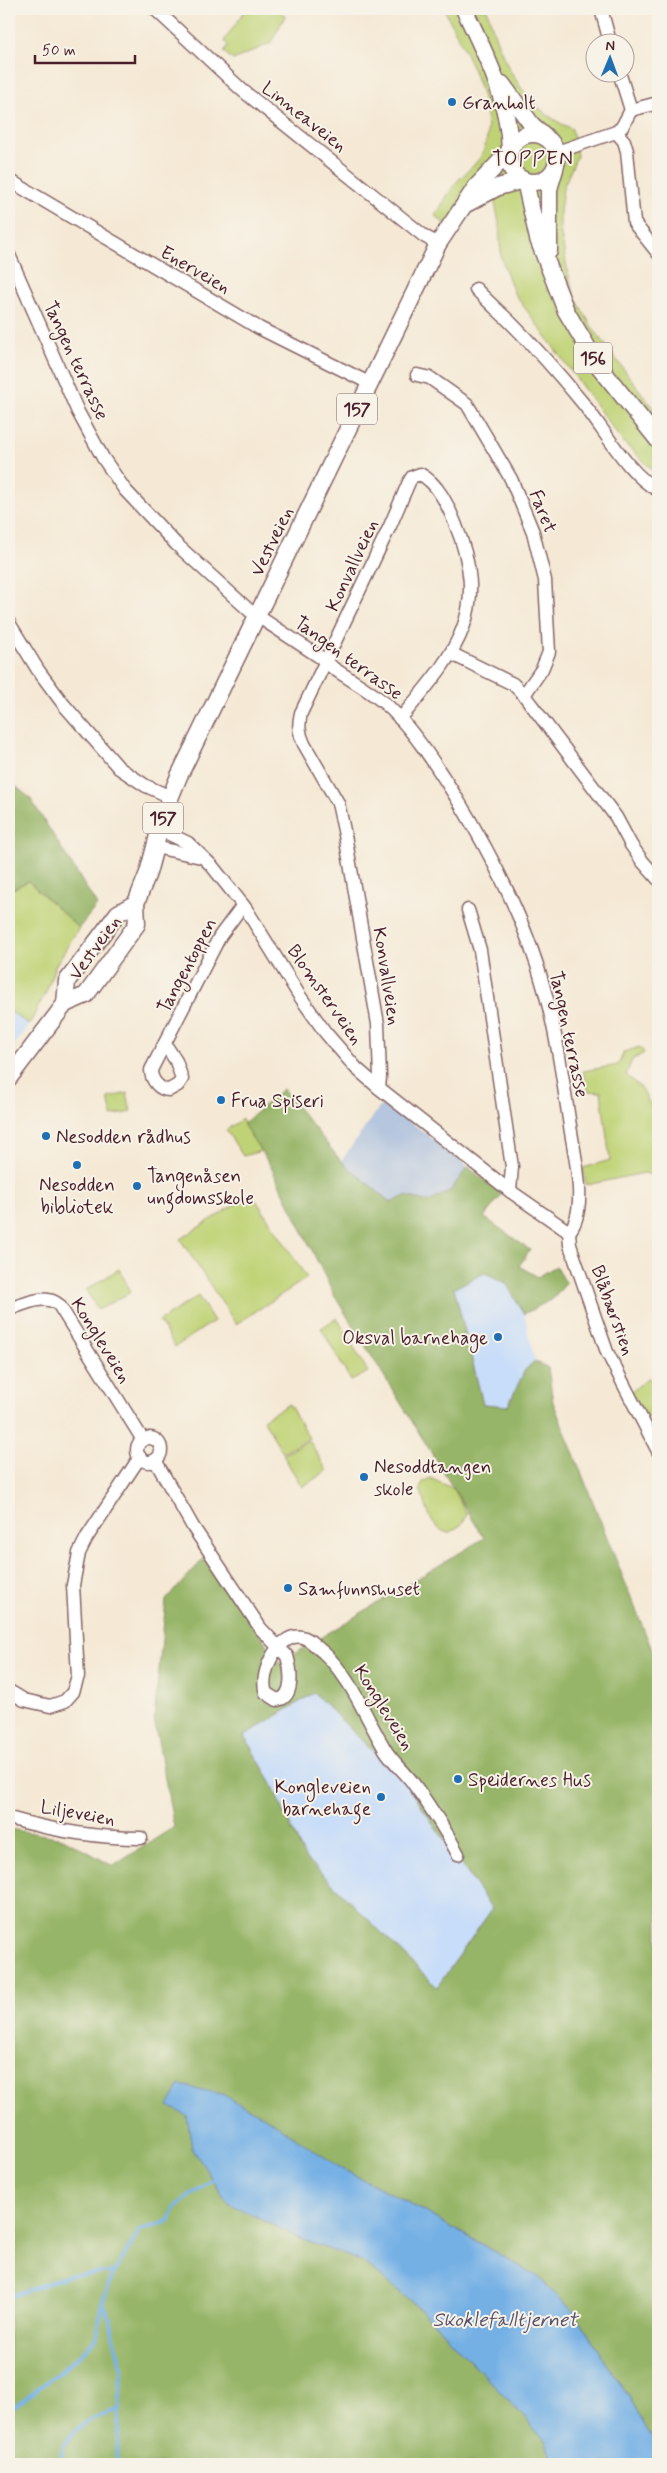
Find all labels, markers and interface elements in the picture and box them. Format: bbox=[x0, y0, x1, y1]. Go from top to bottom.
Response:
scale bar bbox=[35, 32, 135, 64]
north arrow bbox=[584, 32, 634, 82]
text: N bbox=[605, 37, 615, 55]
text: 50 m bbox=[42, 41, 76, 61]
street label: Linneaveien bbox=[256, 76, 352, 158]
place label: Granholt bbox=[462, 91, 536, 116]
marker: Granholt bbox=[446, 96, 458, 108]
district label: TOPPEN bbox=[492, 145, 574, 173]
street label: Enerveien bbox=[156, 240, 235, 300]
street label: Tangen terrasse bbox=[35, 297, 114, 425]
road number: 156 bbox=[574, 342, 612, 373]
road number: 157 bbox=[337, 394, 377, 424]
street label: Faret bbox=[523, 486, 563, 537]
street label: Vestveien bbox=[245, 503, 300, 581]
street label: Konvallveien bbox=[320, 516, 385, 616]
street label: Tangen terrasse bbox=[288, 610, 407, 708]
road number: 157 bbox=[143, 802, 183, 834]
street label: Vestveien bbox=[63, 910, 127, 985]
street label: Tangentoppen bbox=[152, 914, 225, 1019]
street label: Konvallveien bbox=[366, 925, 407, 1027]
street label: Blomsterveien bbox=[281, 940, 369, 1050]
street label: Tangen terrasse bbox=[541, 969, 594, 1100]
place label: Frua Spiseri bbox=[231, 1089, 324, 1114]
marker: Frua Spiseri bbox=[215, 1094, 227, 1106]
place label: Nesodden rådhus bbox=[56, 1125, 191, 1150]
marker: Nesodden rådhus bbox=[40, 1130, 52, 1142]
marker: Nesodden bibliotek bbox=[71, 1159, 83, 1171]
place label: Tangenåsen ungdomsskole bbox=[147, 1164, 254, 1214]
place label: Nesodden bibliotek bbox=[39, 1173, 115, 1220]
marker: Tangenåsen ungdomsskole bbox=[131, 1180, 143, 1192]
street label: Blåbærstien bbox=[585, 1262, 641, 1359]
street label: Kongleveien bbox=[63, 1293, 137, 1389]
place label: Oksval barnehage bbox=[342, 1326, 488, 1353]
marker: Oksval barnehage bbox=[492, 1331, 504, 1343]
place label: Nesoddtangen skole bbox=[374, 1455, 492, 1502]
marker: Nesoddtangen skole bbox=[358, 1471, 370, 1483]
place label: Samfunnshuset bbox=[298, 1577, 420, 1602]
marker: Samfunnshuset bbox=[282, 1582, 294, 1594]
street label: Kongleveien bbox=[346, 1660, 420, 1756]
place label: Speidernes Hus bbox=[468, 1768, 591, 1793]
marker: Speidernes Hus bbox=[452, 1773, 464, 1785]
place label: Kongleveien barnehage bbox=[274, 1775, 371, 1825]
marker: Kongleveien barnehage bbox=[375, 1791, 387, 1803]
street label: Liljeveien bbox=[38, 1795, 117, 1833]
water label: Skoklefalltjernet bbox=[432, 2307, 580, 2334]

